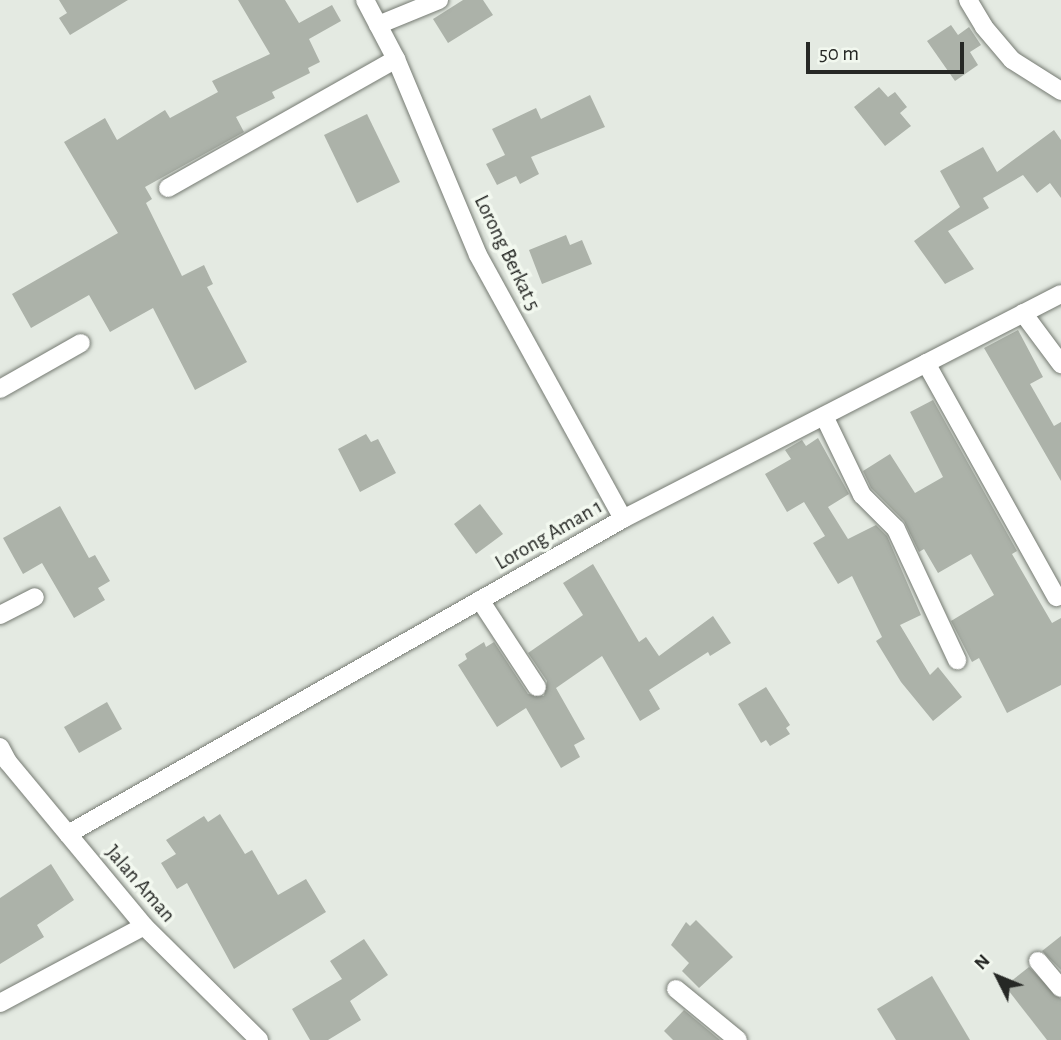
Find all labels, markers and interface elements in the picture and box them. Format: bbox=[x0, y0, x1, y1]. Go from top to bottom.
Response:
scale bar bbox=[809, 28, 967, 72]
text: 50 m bbox=[819, 43, 859, 64]
street label: Lorong Berkat 5 bbox=[468, 191, 546, 315]
street label: Lorong Aman 1 bbox=[491, 494, 607, 576]
street label: Jalan Aman bbox=[100, 840, 180, 928]
north arrow bbox=[963, 942, 1033, 1012]
text: N bbox=[971, 951, 994, 974]

